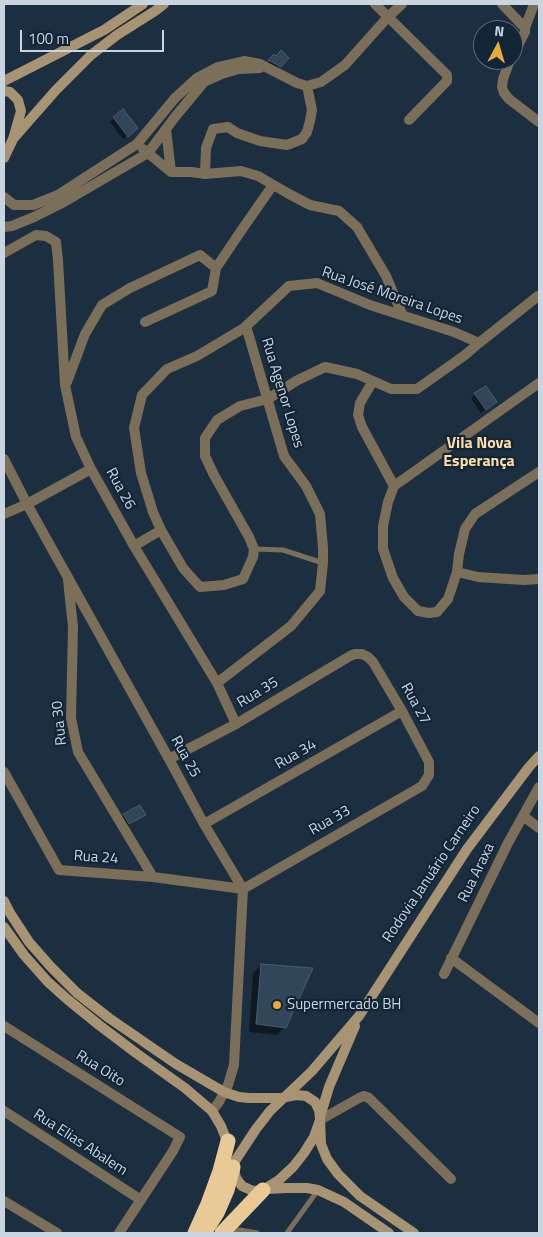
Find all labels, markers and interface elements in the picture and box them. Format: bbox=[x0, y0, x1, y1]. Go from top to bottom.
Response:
scale bar bbox=[22, 20, 166, 52]
north arrow bbox=[473, 20, 523, 70]
text: N bbox=[494, 20, 505, 42]
text: 100 m bbox=[28, 27, 69, 50]
street label: Rua José Moreira Lopes bbox=[319, 263, 465, 329]
street label: Rua Agenor Lopes bbox=[257, 336, 307, 450]
district label: Vila Nova Esperança bbox=[443, 434, 515, 472]
street label: Rua 26 bbox=[101, 465, 139, 513]
street label: Rua 35 bbox=[234, 674, 282, 712]
street label: Rua 27 bbox=[396, 680, 434, 728]
street label: Rua 30 bbox=[49, 700, 71, 746]
street label: Rua 25 bbox=[166, 733, 204, 781]
street label: Rua 34 bbox=[272, 736, 320, 774]
street label: Rua 33 bbox=[306, 802, 354, 840]
street label: Rodovia Januário Carneiro bbox=[379, 802, 485, 946]
street label: Rua Araxa bbox=[455, 840, 499, 906]
street label: Rua 24 bbox=[73, 847, 119, 869]
place label: Supermercado BH bbox=[287, 996, 401, 1014]
marker: Supermercado BH bbox=[271, 999, 283, 1011]
street label: Rua Oito bbox=[72, 1047, 128, 1091]
street label: Rua Elias Abalem bbox=[30, 1106, 130, 1180]

